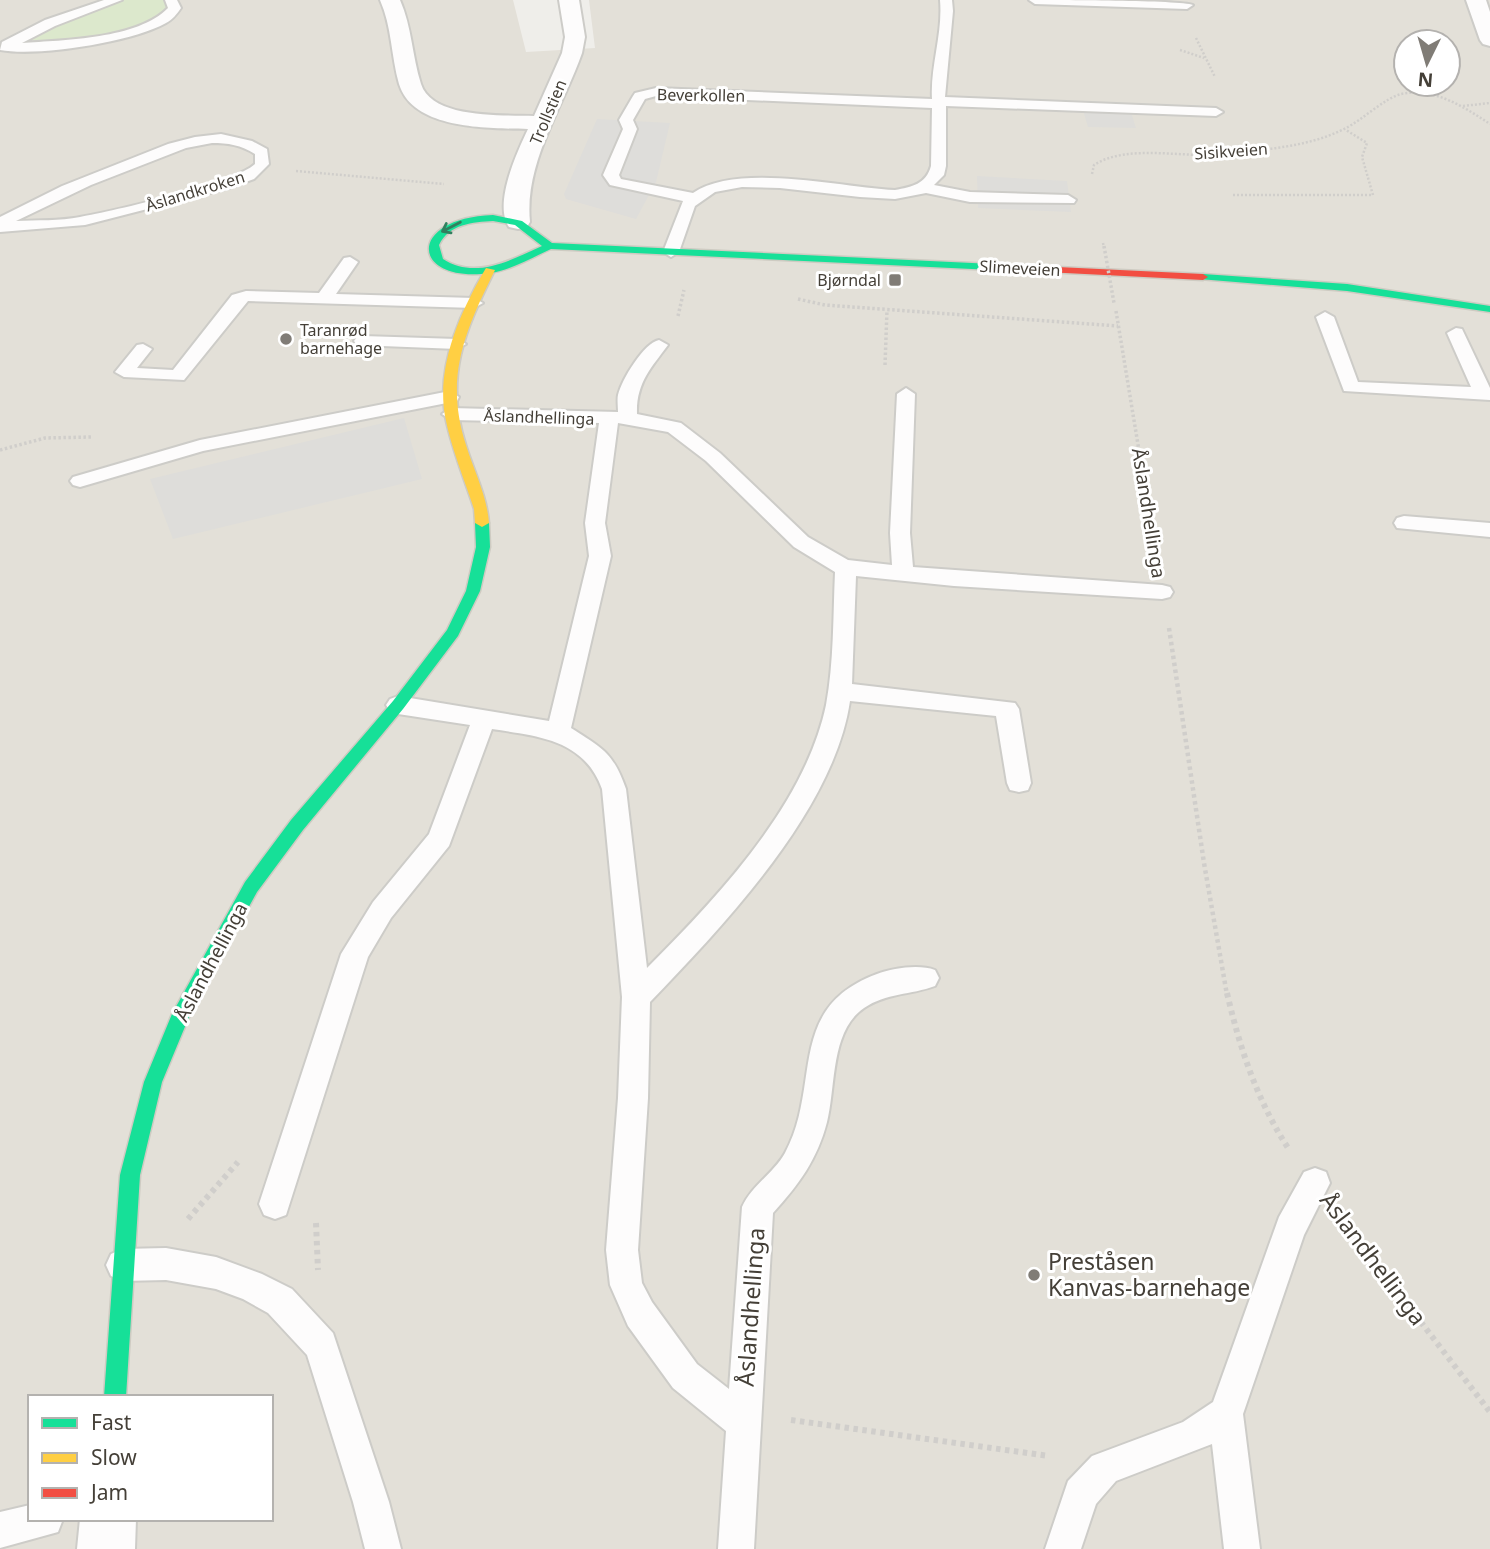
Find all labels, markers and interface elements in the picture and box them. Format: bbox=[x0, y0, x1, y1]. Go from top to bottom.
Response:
north arrow bbox=[1392, 28, 1462, 98]
text: N bbox=[1417, 66, 1434, 94]
street label: Trollstien bbox=[524, 76, 572, 148]
street label: Beverkollen bbox=[657, 83, 745, 107]
street label: Sisikveien bbox=[1194, 137, 1268, 165]
street label: Åslandkroken bbox=[143, 165, 247, 217]
one-way arrow bbox=[442, 221, 462, 235]
street label: Slimeveien bbox=[979, 255, 1061, 281]
place label: Bjørndal bbox=[817, 269, 881, 291]
marker: Bjørndal bbox=[887, 272, 903, 288]
place label: Taranrød barnehage bbox=[300, 319, 382, 359]
marker: Taranrød barnehage bbox=[278, 331, 294, 347]
street label: Åslandhellinga bbox=[483, 404, 595, 430]
street label: Åslandhellinga bbox=[1126, 446, 1172, 580]
street label: Åslandhellinga bbox=[169, 898, 253, 1026]
street label: Åslandhellinga bbox=[1313, 1185, 1434, 1332]
street label: Åslandhellinga bbox=[728, 1226, 772, 1387]
place label: Preståsen Kanvas-barnehage bbox=[1048, 1245, 1250, 1303]
marker: Preståsen Kanvas-barnehage bbox=[1026, 1267, 1042, 1283]
legend bbox=[28, 1395, 273, 1521]
text: Fast bbox=[91, 1408, 132, 1436]
text: Slow bbox=[91, 1443, 137, 1471]
text: Jam bbox=[89, 1478, 128, 1506]

